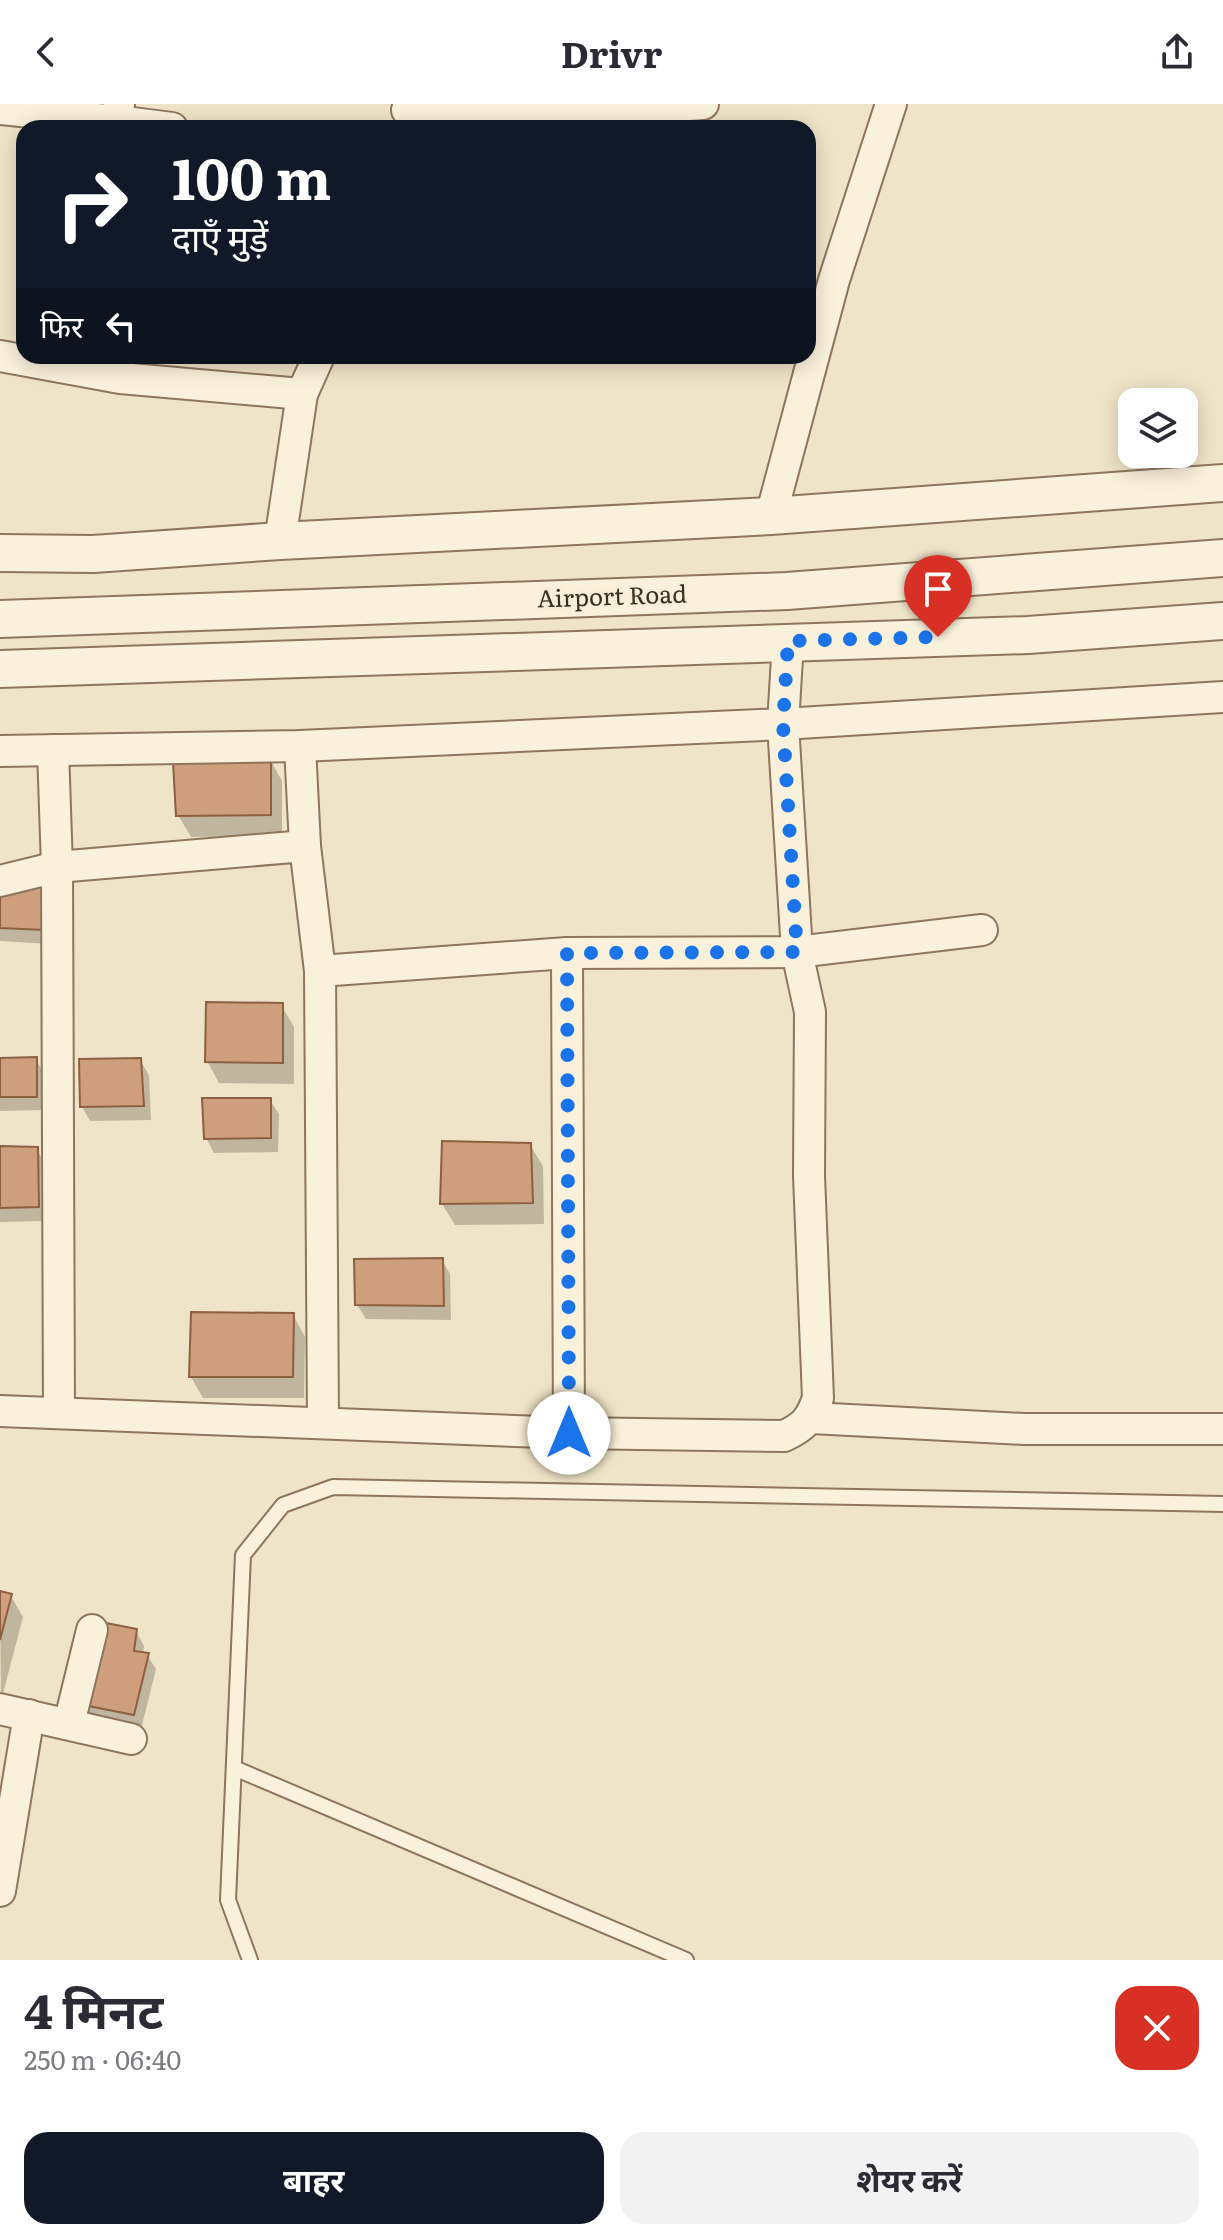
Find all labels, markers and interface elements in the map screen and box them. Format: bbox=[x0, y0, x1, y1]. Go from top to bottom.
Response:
text: Drivr bbox=[561, 26, 662, 79]
icon: back bbox=[24, 30, 68, 74]
icon: share bbox=[1155, 30, 1199, 74]
text: 100 m bbox=[172, 134, 331, 217]
icon: right bbox=[40, 152, 144, 256]
text: दाएँ मुड़ें bbox=[172, 210, 268, 263]
text: फिर bbox=[40, 303, 83, 347]
icon: left bbox=[99, 304, 143, 348]
map controls bbox=[1118, 388, 1198, 468]
button: layers bbox=[1118, 388, 1198, 468]
pin bbox=[904, 555, 972, 637]
icon: arrive bbox=[916, 567, 960, 611]
street label: Airport Road bbox=[536, 574, 688, 615]
position arrow bbox=[527, 1391, 611, 1475]
text: 4 मिनट bbox=[24, 1973, 163, 2044]
button: close bbox=[1115, 1986, 1199, 2070]
text: 250 m · 06:40 bbox=[24, 2039, 181, 2078]
button: बाहर bbox=[24, 2132, 604, 2224]
button: शेयर करें bbox=[620, 2132, 1199, 2224]

